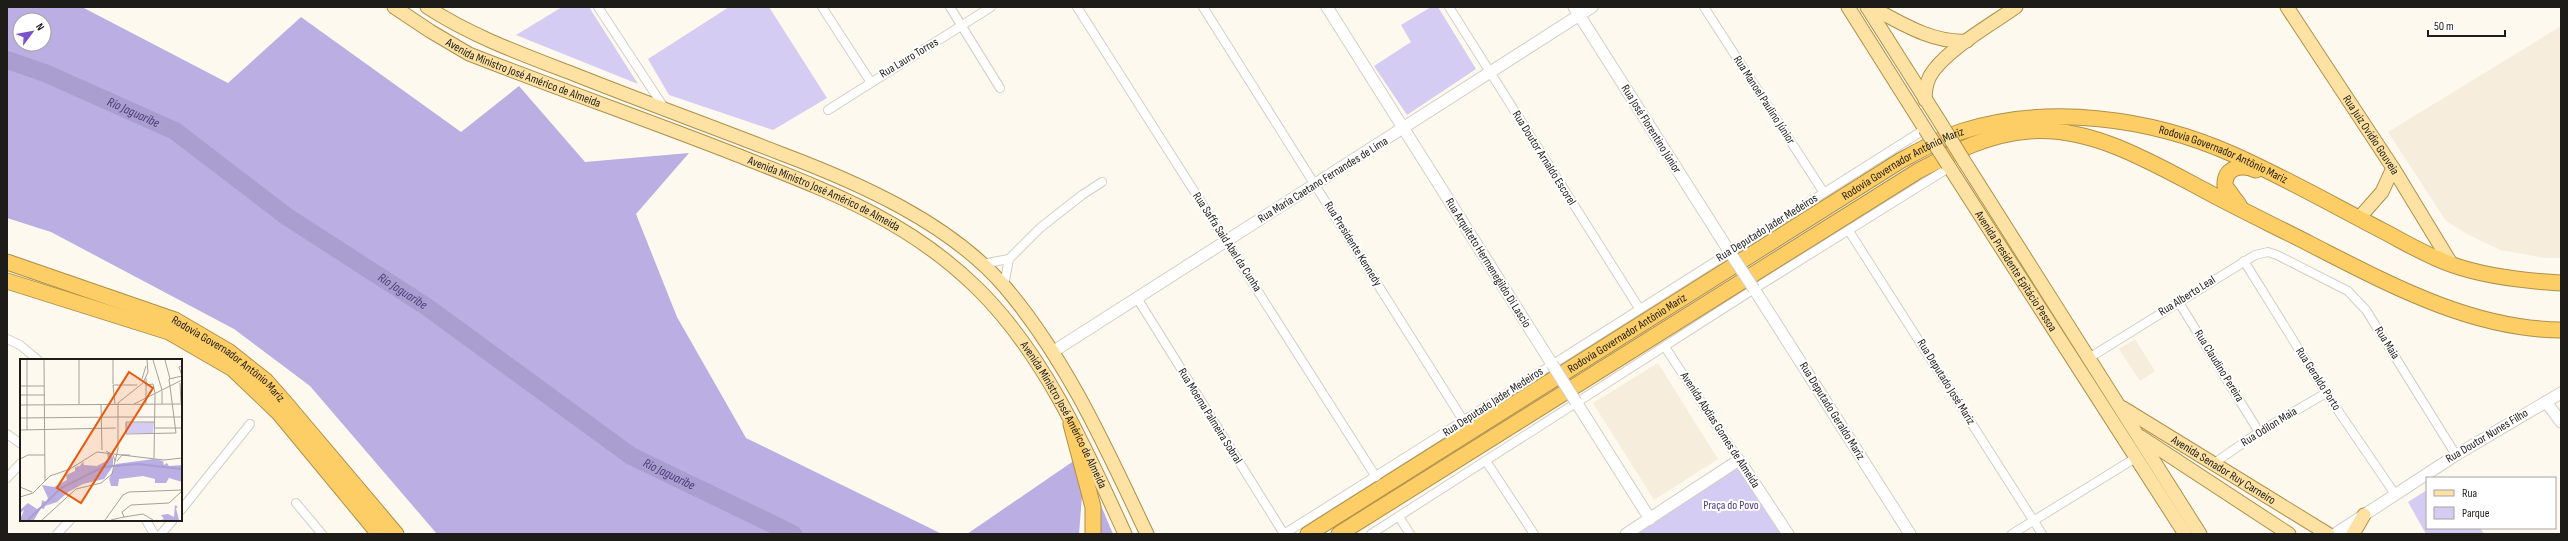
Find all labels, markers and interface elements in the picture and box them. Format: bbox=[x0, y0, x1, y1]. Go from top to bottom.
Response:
north arrow bbox=[12, 12, 52, 52]
scale bar bbox=[2428, 12, 2505, 38]
text: 50 m bbox=[2434, 19, 2454, 34]
text: N bbox=[33, 21, 47, 33]
street label: Avenida Ministro José Américo de Almeida bbox=[442, 34, 603, 111]
street label: Rua Lauro Torres bbox=[877, 35, 941, 81]
street label: Rua Manoel Paulino Júnior bbox=[1730, 53, 1798, 148]
street label: Rua José Florentino Júnior bbox=[1618, 82, 1685, 177]
street label: Rua Juiz Ovídio Gouveia bbox=[2339, 92, 2403, 178]
water label: Rio Jaguaribe bbox=[105, 94, 162, 131]
street label: Rua Doutor Arnaldo Escorel bbox=[1509, 108, 1579, 208]
street label: Rodovia Governador Antônio Mariz bbox=[2157, 122, 2291, 187]
street label: Rodovia Governador Antônio Mariz bbox=[1839, 124, 1966, 203]
street label: Rua Maria Caetano Fernandes de Lima bbox=[1255, 134, 1391, 226]
street label: Avenida Ministro José Américo de Almeida bbox=[745, 152, 903, 235]
street label: Rua Saffa Said Abel da Cunha bbox=[1189, 189, 1265, 295]
street label: Rua Deputado Jader Medeiros bbox=[1714, 191, 1820, 265]
street label: Rua Arquiteto Hermenegildo Di Lascio bbox=[1442, 195, 1534, 331]
street label: Rua Presidente Kennedy bbox=[1321, 199, 1385, 289]
street label: Avenida Presidente Epitácio Pessoa bbox=[1971, 207, 2061, 335]
water label: Rio Jaguaribe bbox=[375, 269, 430, 313]
street label: Rua Alberto Leal bbox=[2156, 273, 2218, 319]
street label: Rodovia Governador Antônio Mariz bbox=[1565, 290, 1690, 376]
street label: Rodovia Governador Antônio Mariz bbox=[169, 312, 289, 406]
street label: Rua Maia bbox=[2371, 324, 2403, 362]
street label: Rua Claudino Pereira bbox=[2191, 327, 2247, 405]
street label: Rua Deputado José Mariz bbox=[1914, 336, 1979, 428]
street label: Avenida Ministro José Américo de Almeida bbox=[1017, 337, 1111, 491]
street label: Rua Geraldo Porto bbox=[2292, 345, 2344, 413]
inset map bbox=[20, 359, 182, 521]
street label: Rua Deputado Geraldo Mariz bbox=[1796, 359, 1869, 463]
street label: Rua Deputado Jader Medeiros bbox=[1440, 364, 1546, 440]
street label: Rua Moema Palmeira Sobral bbox=[1175, 365, 1245, 467]
street label: Avenida Abdias Gomes de Almeida bbox=[1676, 368, 1763, 491]
street label: Rua Odilon Maia bbox=[2238, 404, 2300, 450]
street label: Rua Doutor Nunes Filho bbox=[2443, 405, 2531, 467]
street label: Avenida Senador Ruy Carneiro bbox=[2168, 432, 2278, 508]
water label: Rio Jaguaribe bbox=[640, 455, 698, 494]
legend bbox=[2426, 477, 2556, 529]
text: Rua bbox=[2462, 486, 2478, 501]
park label: Praça do Povo bbox=[1703, 498, 1759, 513]
text: Parque bbox=[2462, 506, 2490, 521]

